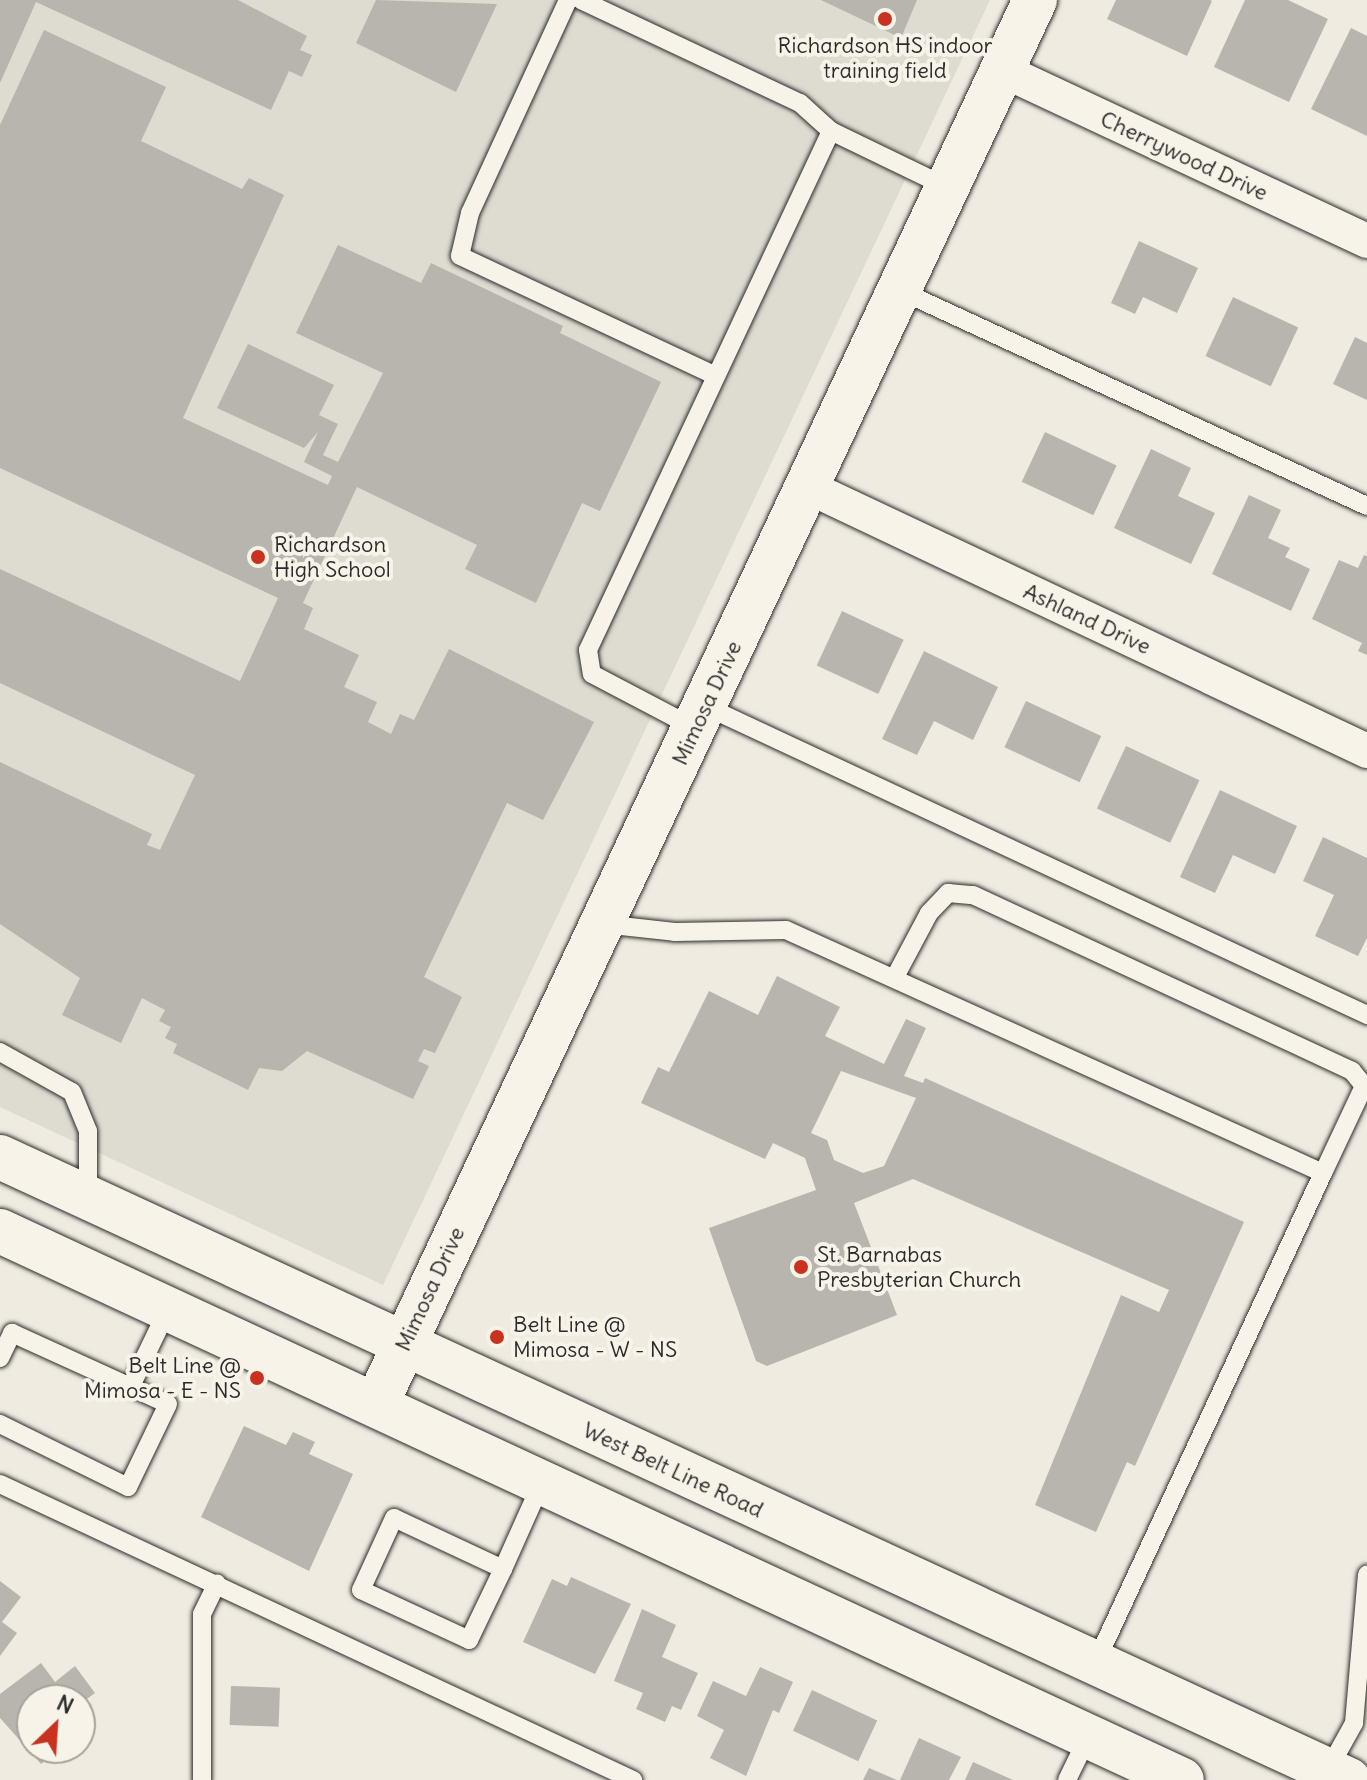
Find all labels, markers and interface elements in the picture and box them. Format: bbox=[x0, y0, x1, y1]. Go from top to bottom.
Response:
marker: Richardson HS indoor training field bbox=[876, 10, 894, 28]
place label: Richardson HS indoor training field bbox=[778, 32, 992, 84]
street label: Cherrywood Drive bbox=[1096, 106, 1272, 206]
place label: Richardson High School bbox=[274, 531, 391, 582]
marker: Richardson High School bbox=[249, 548, 267, 566]
street label: Ashland Drive bbox=[1019, 578, 1155, 660]
street label: Mimosa Drive bbox=[667, 637, 747, 769]
street label: Mimosa Drive bbox=[390, 1223, 470, 1355]
place label: St. Barnabas Presbyterian Church bbox=[817, 1241, 1021, 1292]
marker: St. Barnabas Presbyterian Church bbox=[792, 1258, 810, 1276]
place label: Belt Line @ Mimosa - W - NS bbox=[513, 1311, 677, 1362]
marker: Belt Line @ Mimosa - W - NS bbox=[488, 1328, 506, 1346]
place label: Belt Line @ Mimosa - E - NS bbox=[84, 1352, 241, 1404]
marker: Belt Line @ Mimosa - E - NS bbox=[248, 1369, 266, 1387]
street label: West Belt Line Road bbox=[579, 1417, 767, 1523]
north arrow bbox=[16, 1684, 96, 1764]
text: N bbox=[52, 1688, 78, 1720]

